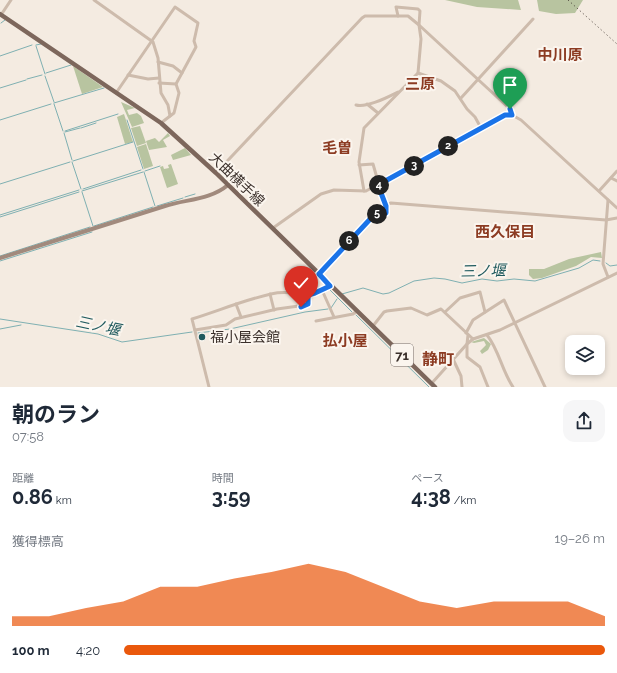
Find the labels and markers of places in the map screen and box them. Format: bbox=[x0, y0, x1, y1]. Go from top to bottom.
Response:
pin bbox=[493, 68, 527, 109]
pin: 2 bbox=[438, 136, 458, 156]
pin: 3 bbox=[404, 156, 424, 176]
pin: 4 bbox=[369, 175, 389, 195]
pin: 5 bbox=[367, 204, 387, 224]
pin: 6 bbox=[339, 231, 359, 251]
pin bbox=[284, 266, 318, 307]
place label: 福小屋会館 bbox=[210, 329, 280, 345]
marker: 福小屋会館 bbox=[197, 332, 207, 342]

